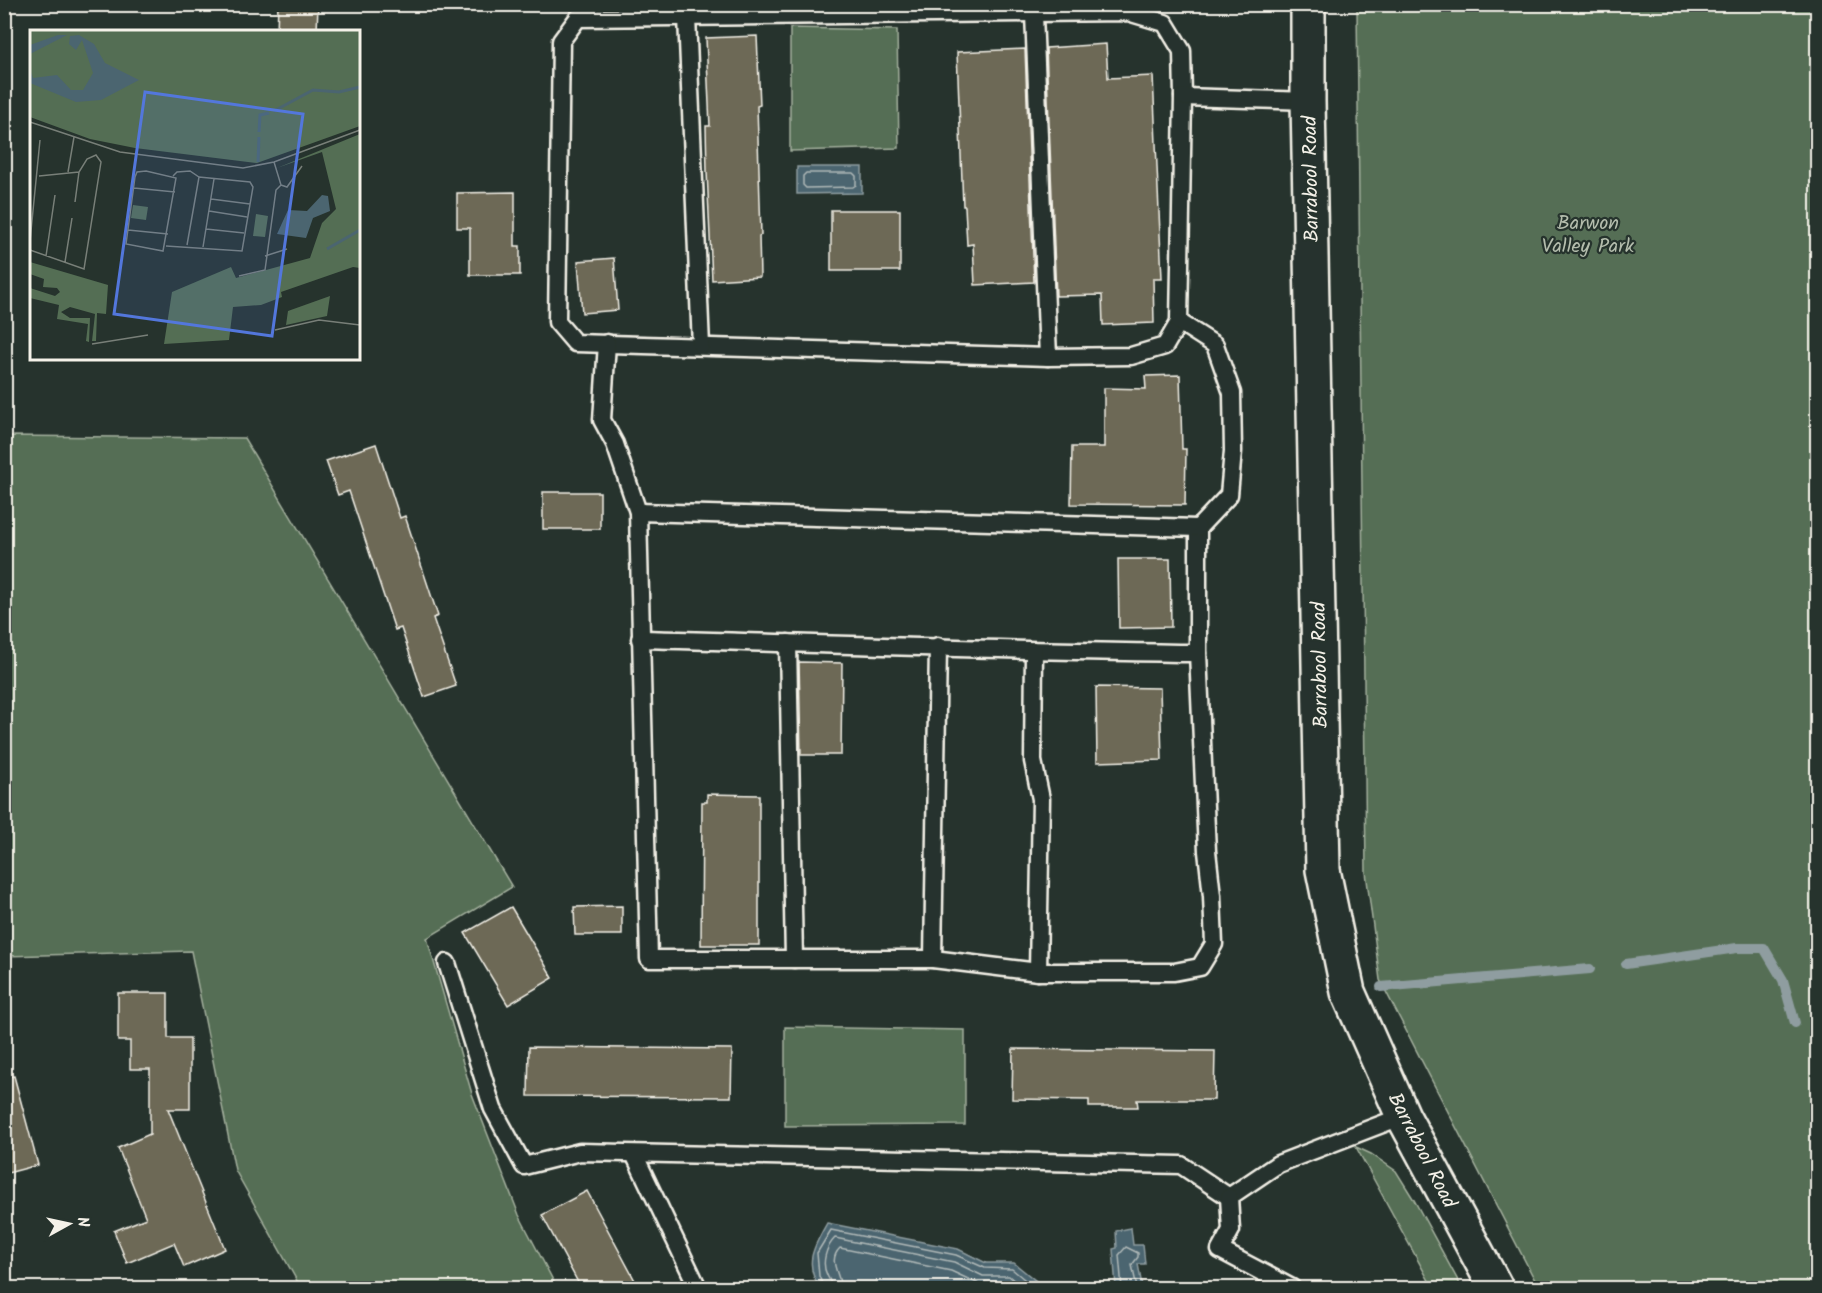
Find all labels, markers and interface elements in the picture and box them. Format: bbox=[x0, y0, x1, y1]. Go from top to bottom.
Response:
inset map bbox=[30, 30, 360, 360]
street label: Barrabool Road bbox=[1295, 114, 1329, 242]
park label: Barwon Valley Park bbox=[1542, 208, 1635, 263]
street label: Barrabool Road bbox=[1304, 600, 1338, 728]
street label: Barrabool Road bbox=[1378, 1087, 1465, 1215]
north arrow bbox=[39, 1194, 99, 1254]
text: N bbox=[69, 1215, 95, 1229]

